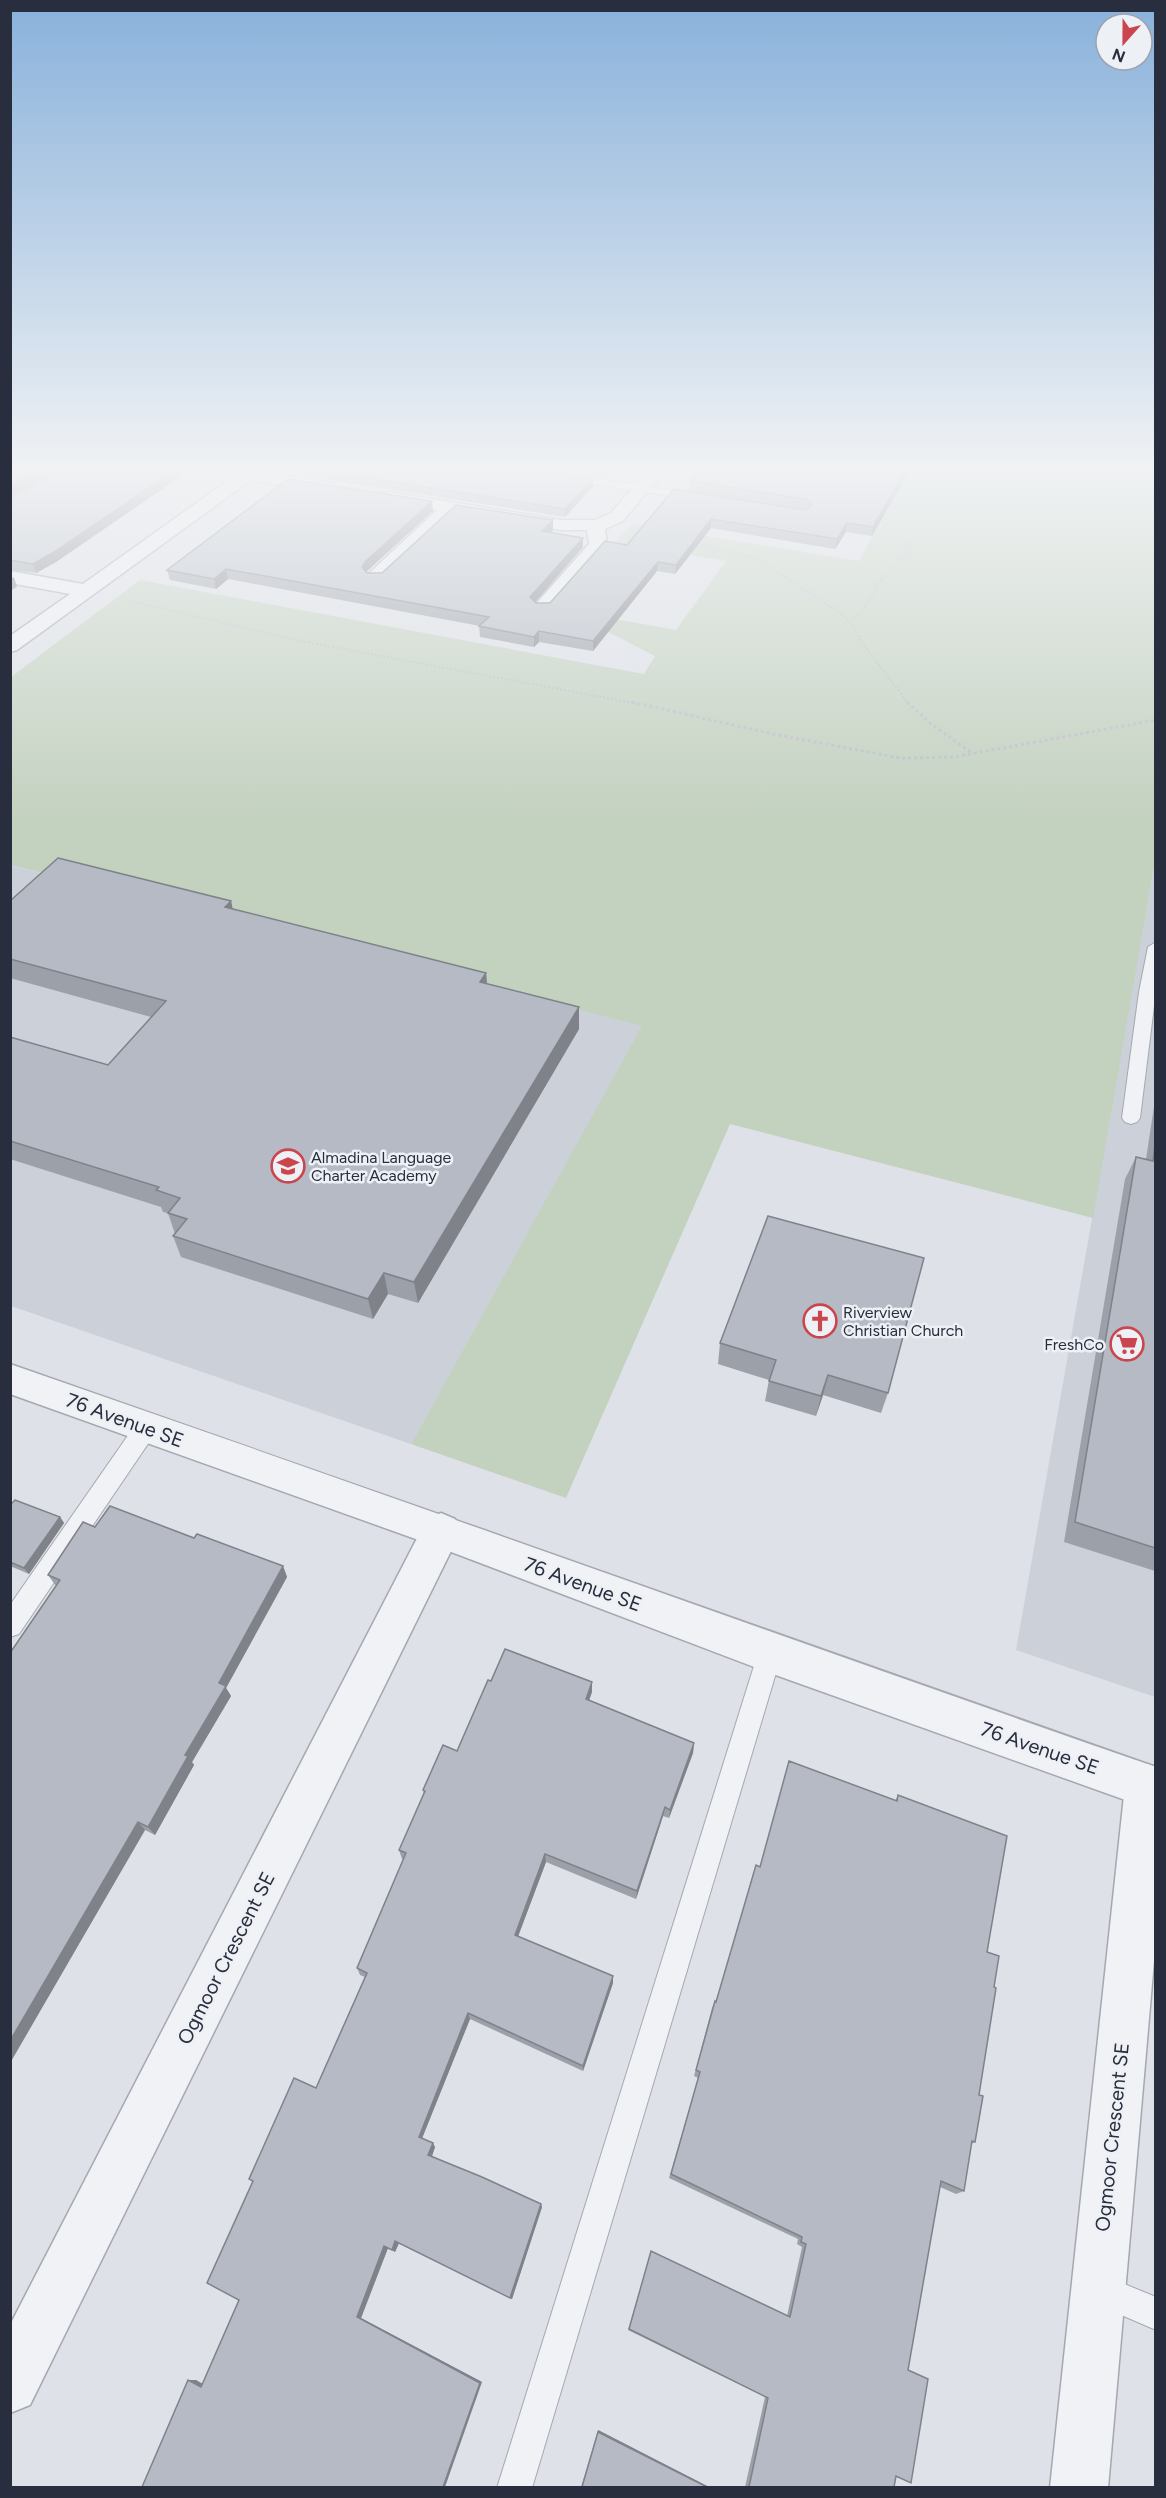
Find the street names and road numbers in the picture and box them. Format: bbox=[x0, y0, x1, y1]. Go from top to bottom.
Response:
street label: 76 Avenue SE bbox=[63, 1388, 187, 1452]
street label: 76 Avenue SE bbox=[521, 1552, 645, 1616]
street label: 76 Avenue SE bbox=[978, 1717, 1102, 1779]
street label: Ogmoor Crescent SE bbox=[172, 1868, 280, 2048]
street label: Ogmoor Crescent SE bbox=[1090, 2041, 1134, 2233]

